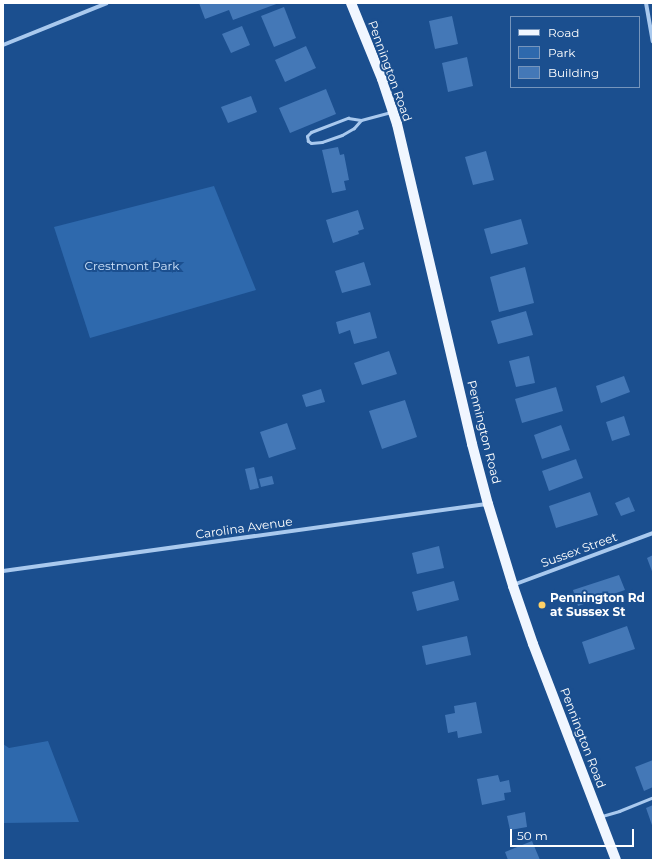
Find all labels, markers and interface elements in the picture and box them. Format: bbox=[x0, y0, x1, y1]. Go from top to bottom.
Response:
legend bbox=[510, 16, 640, 88]
street label: Pennington Road bbox=[365, 19, 415, 123]
text: Road bbox=[548, 25, 579, 40]
text: Park bbox=[548, 45, 575, 60]
text: Building bbox=[548, 65, 599, 80]
park label: Crestmont Park bbox=[85, 259, 179, 273]
street label: Pennington Road bbox=[464, 379, 504, 485]
street label: Carolina Avenue bbox=[195, 514, 293, 542]
street label: Sussex Street bbox=[539, 530, 619, 570]
place label: Pennington Rd at Sussex St bbox=[550, 591, 645, 619]
marker: Pennington Rd at Sussex St bbox=[537, 600, 547, 610]
street label: Pennington Road bbox=[557, 686, 609, 790]
scale bar bbox=[512, 821, 636, 847]
text: 50 m bbox=[517, 828, 548, 843]

